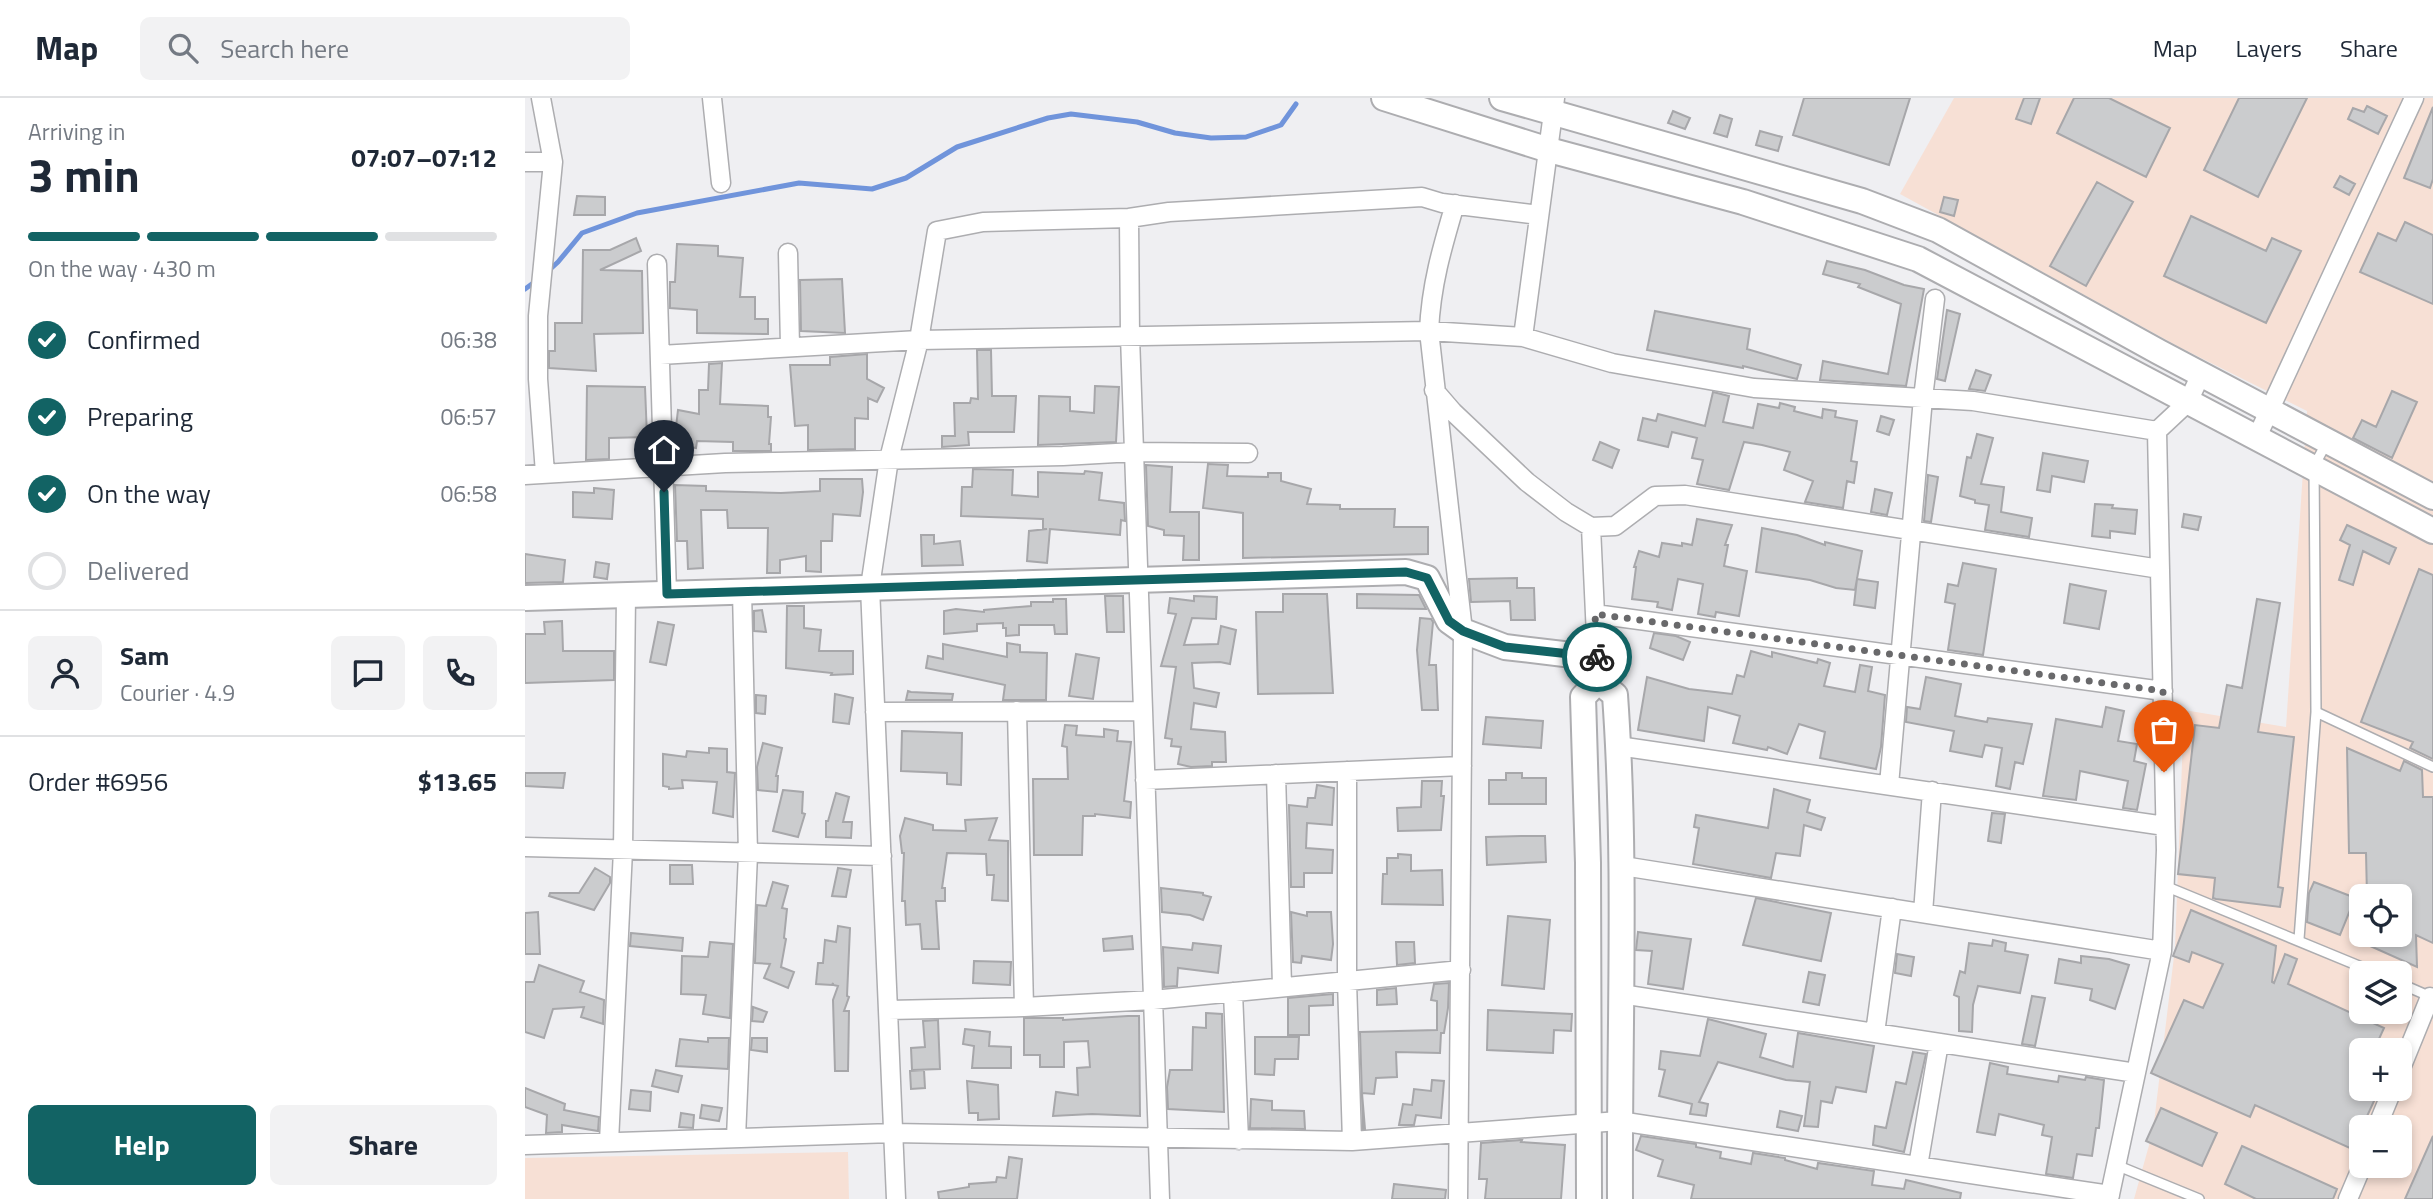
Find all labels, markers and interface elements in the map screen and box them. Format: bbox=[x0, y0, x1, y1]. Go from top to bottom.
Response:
search box bbox=[140, 17, 630, 80]
text: Map bbox=[35, 23, 98, 73]
icon: search bbox=[164, 29, 202, 67]
text: Search here bbox=[220, 29, 349, 68]
text: Map bbox=[2153, 30, 2198, 66]
text: Layers bbox=[2236, 30, 2302, 66]
text: Share bbox=[2340, 30, 2398, 66]
text: Arriving in bbox=[28, 114, 125, 149]
text: 07:07–07:12 bbox=[351, 138, 497, 177]
text: 3 min bbox=[28, 140, 140, 210]
text: On the way · 430 m bbox=[28, 251, 216, 286]
text: Confirmed bbox=[87, 320, 201, 359]
icon: check bbox=[28, 321, 66, 359]
text: 06:38 bbox=[440, 322, 497, 357]
text: Preparing bbox=[87, 397, 193, 436]
icon: check bbox=[28, 398, 66, 436]
text: 06:57 bbox=[440, 399, 497, 434]
pin bbox=[634, 420, 694, 492]
icon: home bbox=[645, 431, 683, 469]
text: On the way bbox=[87, 474, 211, 513]
icon: check bbox=[28, 475, 66, 513]
text: 06:58 bbox=[440, 476, 497, 511]
text: Delivered bbox=[87, 551, 190, 590]
courier bbox=[1562, 622, 1632, 692]
button: person bbox=[28, 636, 102, 710]
text: Sam bbox=[120, 636, 169, 675]
button: chat bbox=[331, 636, 405, 710]
button: phone bbox=[423, 636, 497, 710]
icon: bike bbox=[1578, 638, 1616, 676]
text: Courier · 4.9 bbox=[120, 675, 235, 710]
pin bbox=[2134, 700, 2194, 772]
icon: bag bbox=[2145, 711, 2183, 749]
text: Order #6956 bbox=[28, 762, 168, 801]
text: $13.65 bbox=[418, 762, 497, 801]
map controls bbox=[2349, 884, 2412, 1178]
button: locate bbox=[2349, 884, 2412, 947]
button: layers bbox=[2349, 961, 2412, 1024]
button: + bbox=[2349, 1038, 2412, 1101]
button: Help bbox=[28, 1105, 256, 1185]
button: Share bbox=[270, 1105, 497, 1185]
button: − bbox=[2349, 1115, 2412, 1178]

